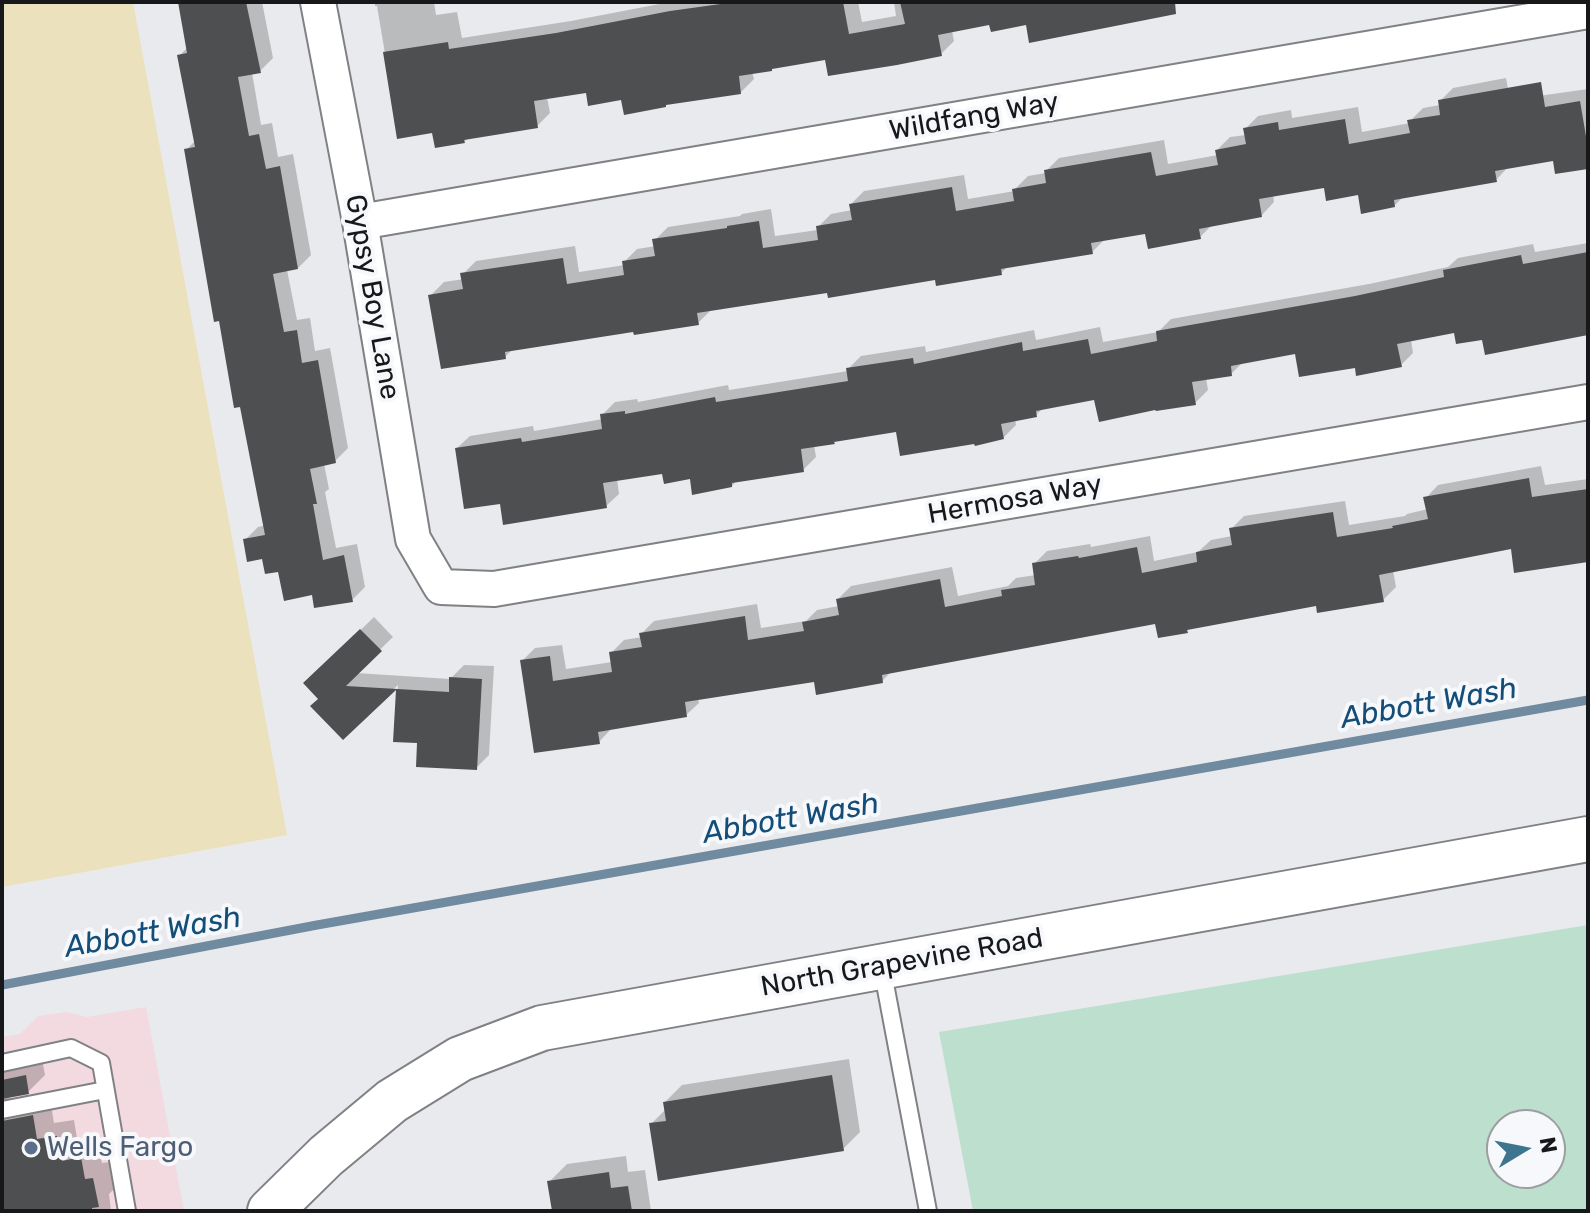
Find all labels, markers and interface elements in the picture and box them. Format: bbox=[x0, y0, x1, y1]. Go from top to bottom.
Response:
street label: Wildfang Way bbox=[887, 86, 1061, 148]
street label: Gypsy Boy Lane bbox=[337, 192, 407, 402]
street label: Hermosa Way bbox=[925, 468, 1105, 532]
water label: Abbott Wash bbox=[1338, 671, 1520, 737]
water label: Abbott Wash bbox=[700, 786, 882, 852]
water label: Abbott Wash bbox=[62, 900, 244, 966]
street label: North Grapevine Road bbox=[758, 922, 1046, 1004]
north arrow bbox=[1486, 1109, 1566, 1189]
place label: Wells Fargo bbox=[47, 1131, 193, 1165]
text: N bbox=[1533, 1135, 1563, 1155]
marker: Wells Fargo bbox=[22, 1139, 40, 1157]

